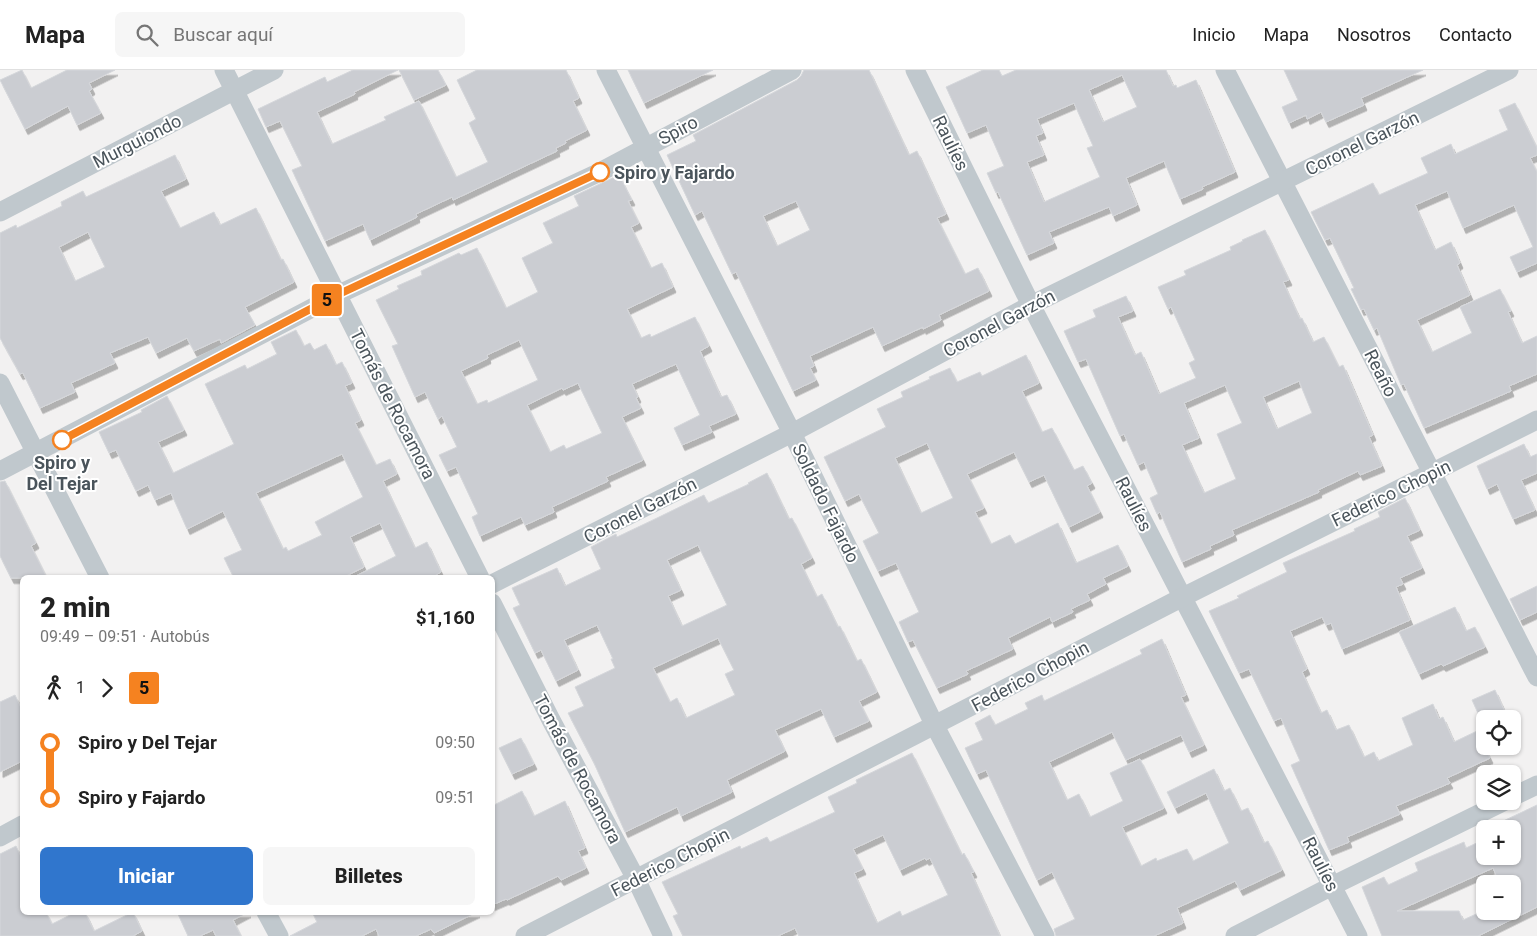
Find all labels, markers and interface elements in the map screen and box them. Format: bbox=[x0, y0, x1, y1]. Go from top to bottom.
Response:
search box bbox=[115, 12, 465, 57]
text: Mapa bbox=[25, 21, 85, 49]
icon: search bbox=[133, 21, 161, 49]
text: Buscar aquí bbox=[173, 23, 273, 46]
text: Inicio bbox=[1192, 24, 1236, 45]
text: Mapa bbox=[1264, 24, 1309, 45]
text: Nosotros bbox=[1337, 24, 1411, 45]
text: Contacto bbox=[1439, 24, 1512, 45]
street label: Coronel Garzón bbox=[1302, 106, 1422, 180]
street label: Murguiondo bbox=[89, 110, 185, 172]
street label: Spiro bbox=[655, 111, 701, 149]
street label: Raulíes bbox=[929, 112, 973, 174]
marker: Spiro y Fajardo bbox=[590, 162, 610, 182]
place label: Spiro y Fajardo bbox=[614, 162, 735, 183]
line badge: 5 bbox=[311, 284, 343, 316]
street label: Coronel Garzón bbox=[939, 285, 1059, 361]
text: 5 bbox=[322, 289, 332, 310]
street label: Tomás de Rocamora bbox=[346, 325, 440, 483]
street label: Reaño bbox=[1360, 346, 1402, 400]
marker: Spiro y Del Tejar bbox=[52, 430, 72, 450]
street label: Soldado Fajardo bbox=[788, 440, 864, 566]
place label: Spiro y Del Tejar bbox=[26, 452, 98, 494]
street label: Federico Chopin bbox=[1328, 455, 1454, 531]
street label: Coronel Garzón bbox=[580, 473, 700, 547]
street label: Raulíes bbox=[1111, 473, 1157, 535]
text: 2 min bbox=[40, 591, 111, 624]
text: $1,160 bbox=[416, 606, 475, 629]
text: 09:49 – 09:51 · Autobús bbox=[40, 627, 210, 646]
street label: Federico Chopin bbox=[968, 636, 1092, 716]
icon: walk bbox=[40, 674, 68, 702]
icon: forward bbox=[93, 674, 121, 702]
text: 5 bbox=[139, 677, 149, 698]
text: 1 bbox=[76, 678, 85, 697]
street label: Tomás de Rocamora bbox=[530, 691, 626, 847]
map controls bbox=[1476, 710, 1521, 920]
button: locate bbox=[1476, 710, 1521, 755]
text: Spiro y Del Tejar bbox=[78, 731, 217, 754]
text: 09:50 bbox=[435, 733, 475, 752]
button: layers bbox=[1476, 765, 1521, 810]
text: Spiro y Fajardo bbox=[78, 786, 205, 809]
text: 09:51 bbox=[435, 788, 475, 807]
button: + bbox=[1476, 820, 1521, 865]
street label: Federico Chopin bbox=[607, 823, 733, 901]
street label: Raulíes bbox=[1298, 833, 1344, 895]
button: Iniciar bbox=[40, 847, 253, 905]
button: Billetes bbox=[263, 847, 475, 905]
button: − bbox=[1476, 875, 1521, 920]

